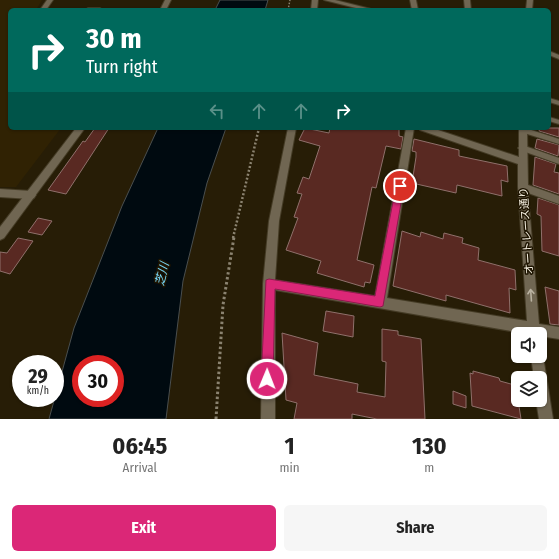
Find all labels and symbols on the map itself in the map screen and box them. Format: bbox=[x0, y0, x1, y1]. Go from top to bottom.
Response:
pin bbox=[383, 169, 417, 203]
street label: オートレース通り bbox=[517, 187, 536, 275]
water label: 芝川 bbox=[152, 259, 172, 287]
one-way arrow bbox=[527, 289, 535, 302]
speed limit sign: 30 bbox=[72, 355, 124, 407]
position arrow bbox=[246, 358, 288, 400]

